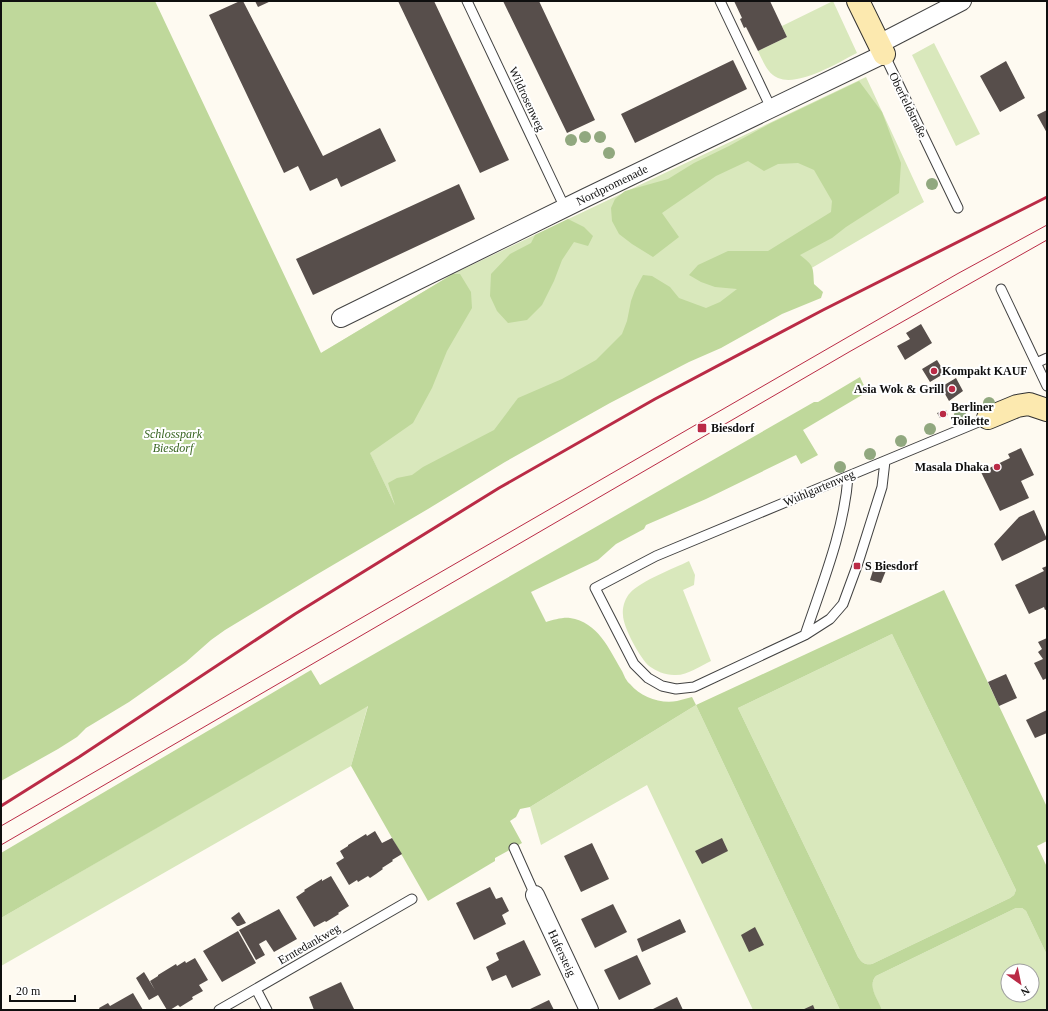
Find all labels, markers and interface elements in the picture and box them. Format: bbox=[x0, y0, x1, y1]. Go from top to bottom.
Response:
street label: Wildrosenweg bbox=[506, 65, 548, 133]
street label: Oberfeldstraße bbox=[886, 70, 930, 140]
street label: Nordpromenade bbox=[574, 162, 650, 208]
place label: Kompakt KAUF bbox=[942, 364, 1028, 378]
marker: Kompakt KAUF bbox=[929, 366, 939, 376]
place label: Asia Wok & Grill bbox=[854, 382, 945, 396]
marker: Asia Wok & Grill bbox=[947, 384, 957, 394]
place label: Berliner Toilette bbox=[951, 400, 994, 428]
marker: Berliner Toilette bbox=[938, 409, 948, 419]
place label: Biesdorf bbox=[711, 421, 755, 435]
marker: Biesdorf bbox=[696, 422, 708, 434]
park label: Schlosspark Biesdorf bbox=[144, 427, 203, 455]
place label: Masala Dhaka bbox=[915, 460, 989, 474]
marker: Masala Dhaka bbox=[992, 462, 1002, 472]
street label: Wuhlgartenweg bbox=[781, 467, 857, 509]
place label: S Biesdorf bbox=[865, 559, 919, 573]
marker: S Biesdorf bbox=[852, 561, 862, 571]
street label: Erntedankweg bbox=[275, 921, 343, 967]
street label: Hafersteig bbox=[545, 927, 579, 979]
north arrow bbox=[1000, 963, 1040, 1003]
scale bar bbox=[10, 977, 75, 1003]
text: 20 m bbox=[16, 984, 41, 998]
text: N bbox=[1019, 984, 1032, 999]

